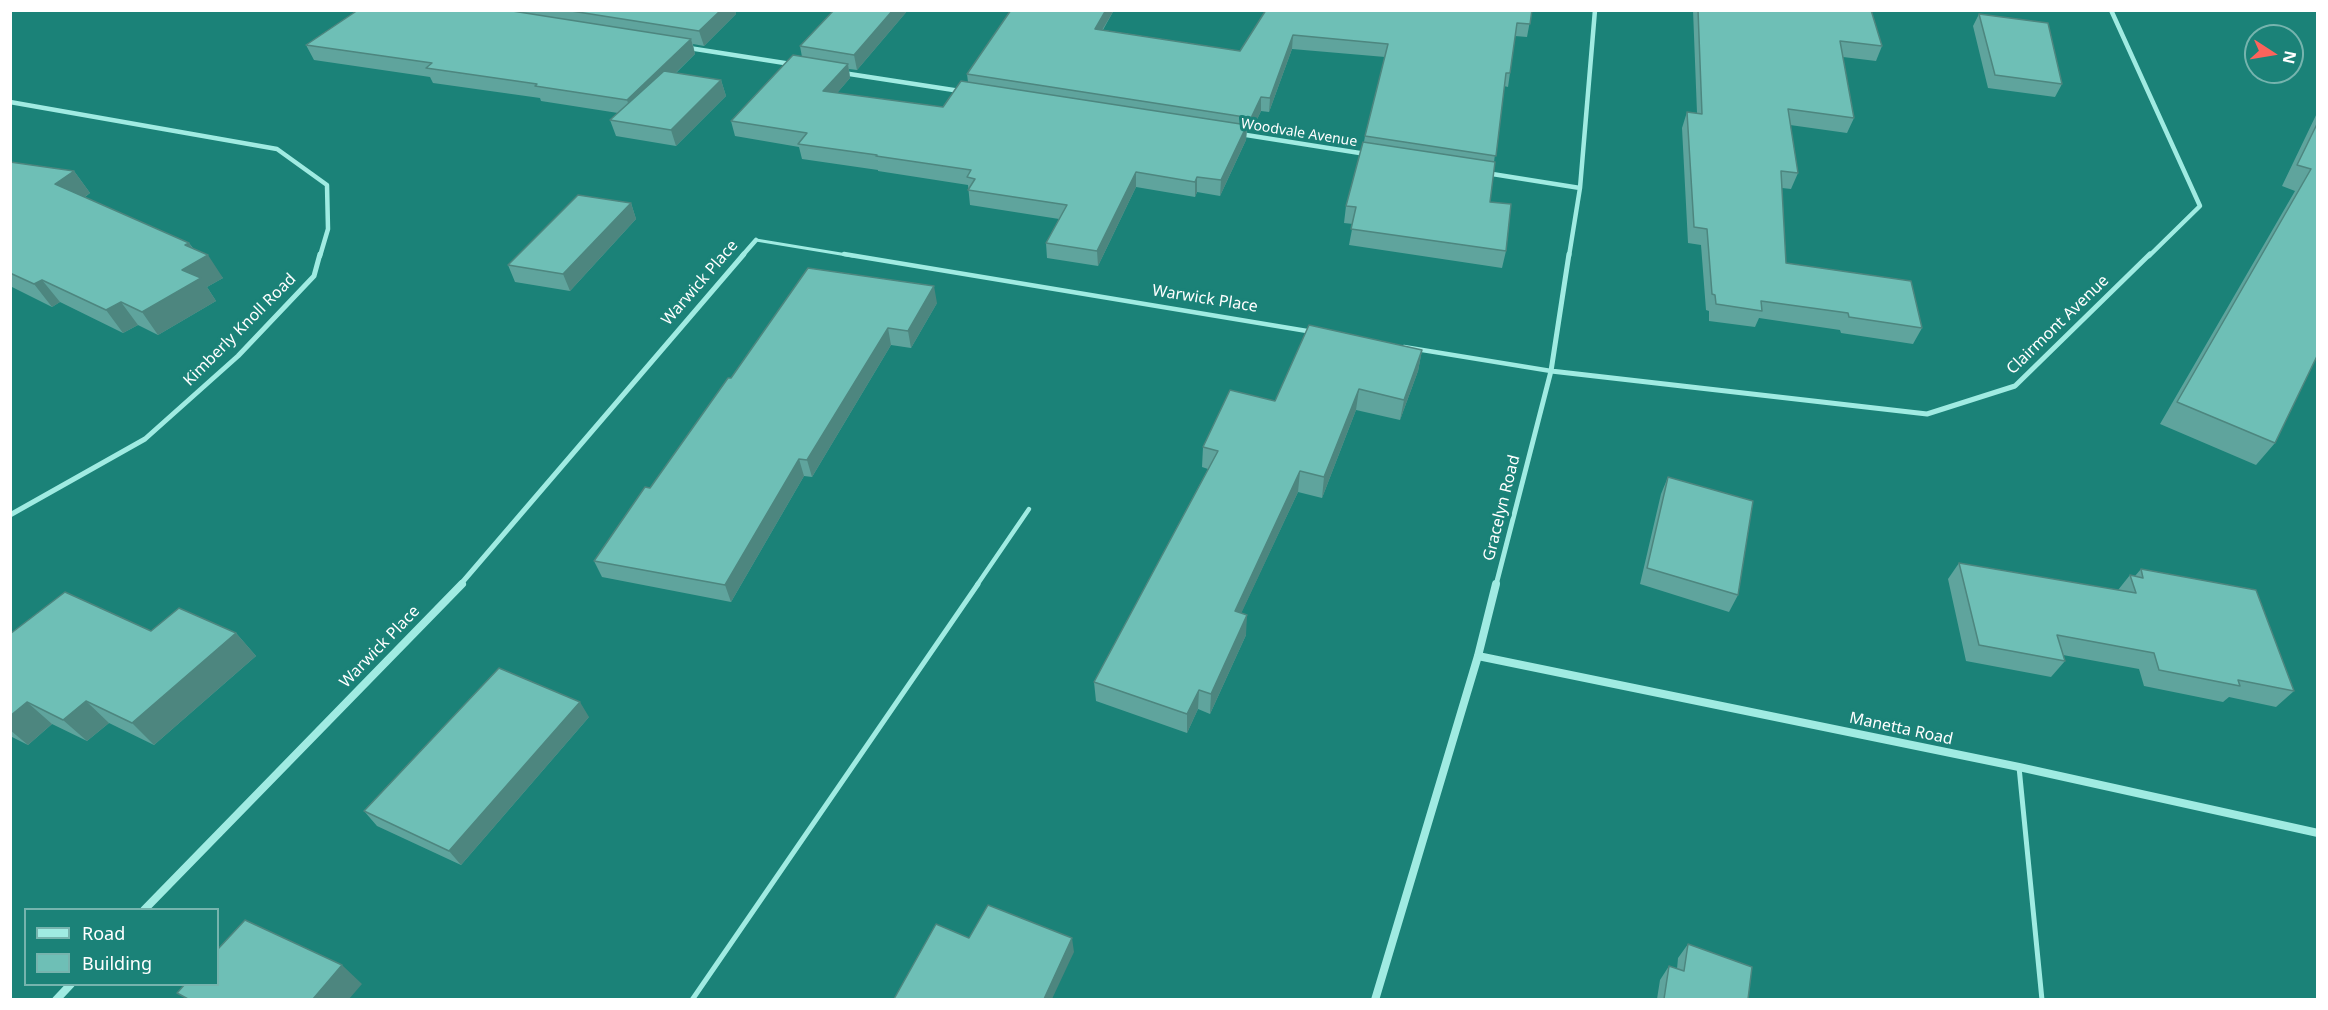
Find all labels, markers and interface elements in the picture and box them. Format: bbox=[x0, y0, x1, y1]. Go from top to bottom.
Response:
north arrow bbox=[2244, 24, 2304, 84]
text: N bbox=[2278, 49, 2302, 66]
street label: Woodvale Avenue bbox=[1240, 116, 1358, 150]
street label: Warwick Place bbox=[658, 236, 742, 330]
street label: Kimberly Knoll Road bbox=[180, 270, 300, 390]
street label: Clairmont Avenue bbox=[2003, 271, 2113, 379]
street label: Warwick Place bbox=[1151, 281, 1259, 317]
street label: Gracelyn Road bbox=[1480, 453, 1524, 563]
street label: Warwick Place bbox=[336, 602, 424, 692]
street label: Manetta Road bbox=[1847, 709, 1955, 749]
legend bbox=[24, 908, 219, 986]
text: Road bbox=[82, 921, 125, 945]
text: Building bbox=[82, 951, 152, 975]

